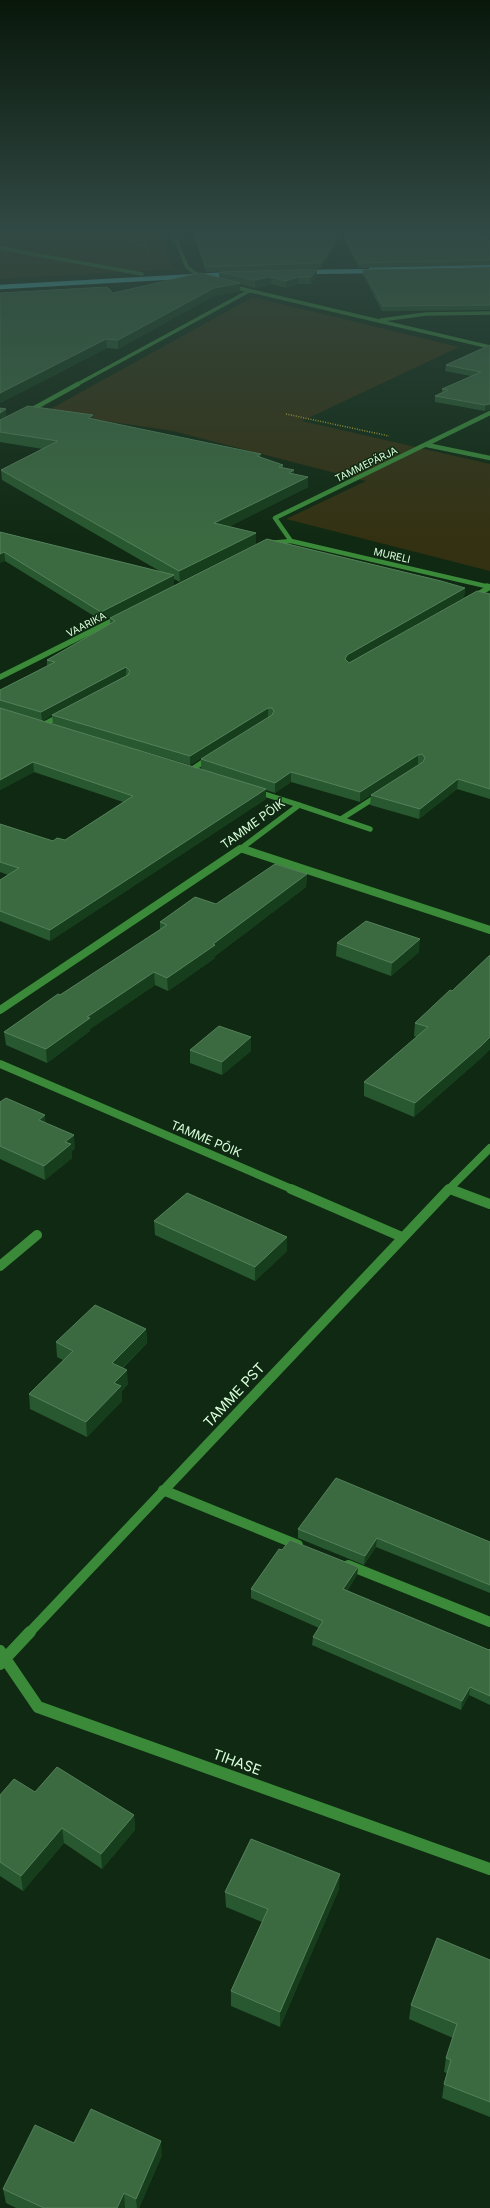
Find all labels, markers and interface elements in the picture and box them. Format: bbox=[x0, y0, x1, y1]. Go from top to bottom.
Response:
street label: TAMMEPÄRJA bbox=[333, 444, 399, 484]
street label: MURELI bbox=[372, 545, 412, 565]
street label: VAARIKA bbox=[64, 609, 108, 639]
street label: TAMME PÕIK bbox=[218, 795, 288, 852]
street label: TAMME PÕIK bbox=[169, 1117, 244, 1160]
street label: TAMME PST bbox=[199, 1359, 268, 1430]
street label: TIHASE bbox=[211, 1745, 264, 1778]

